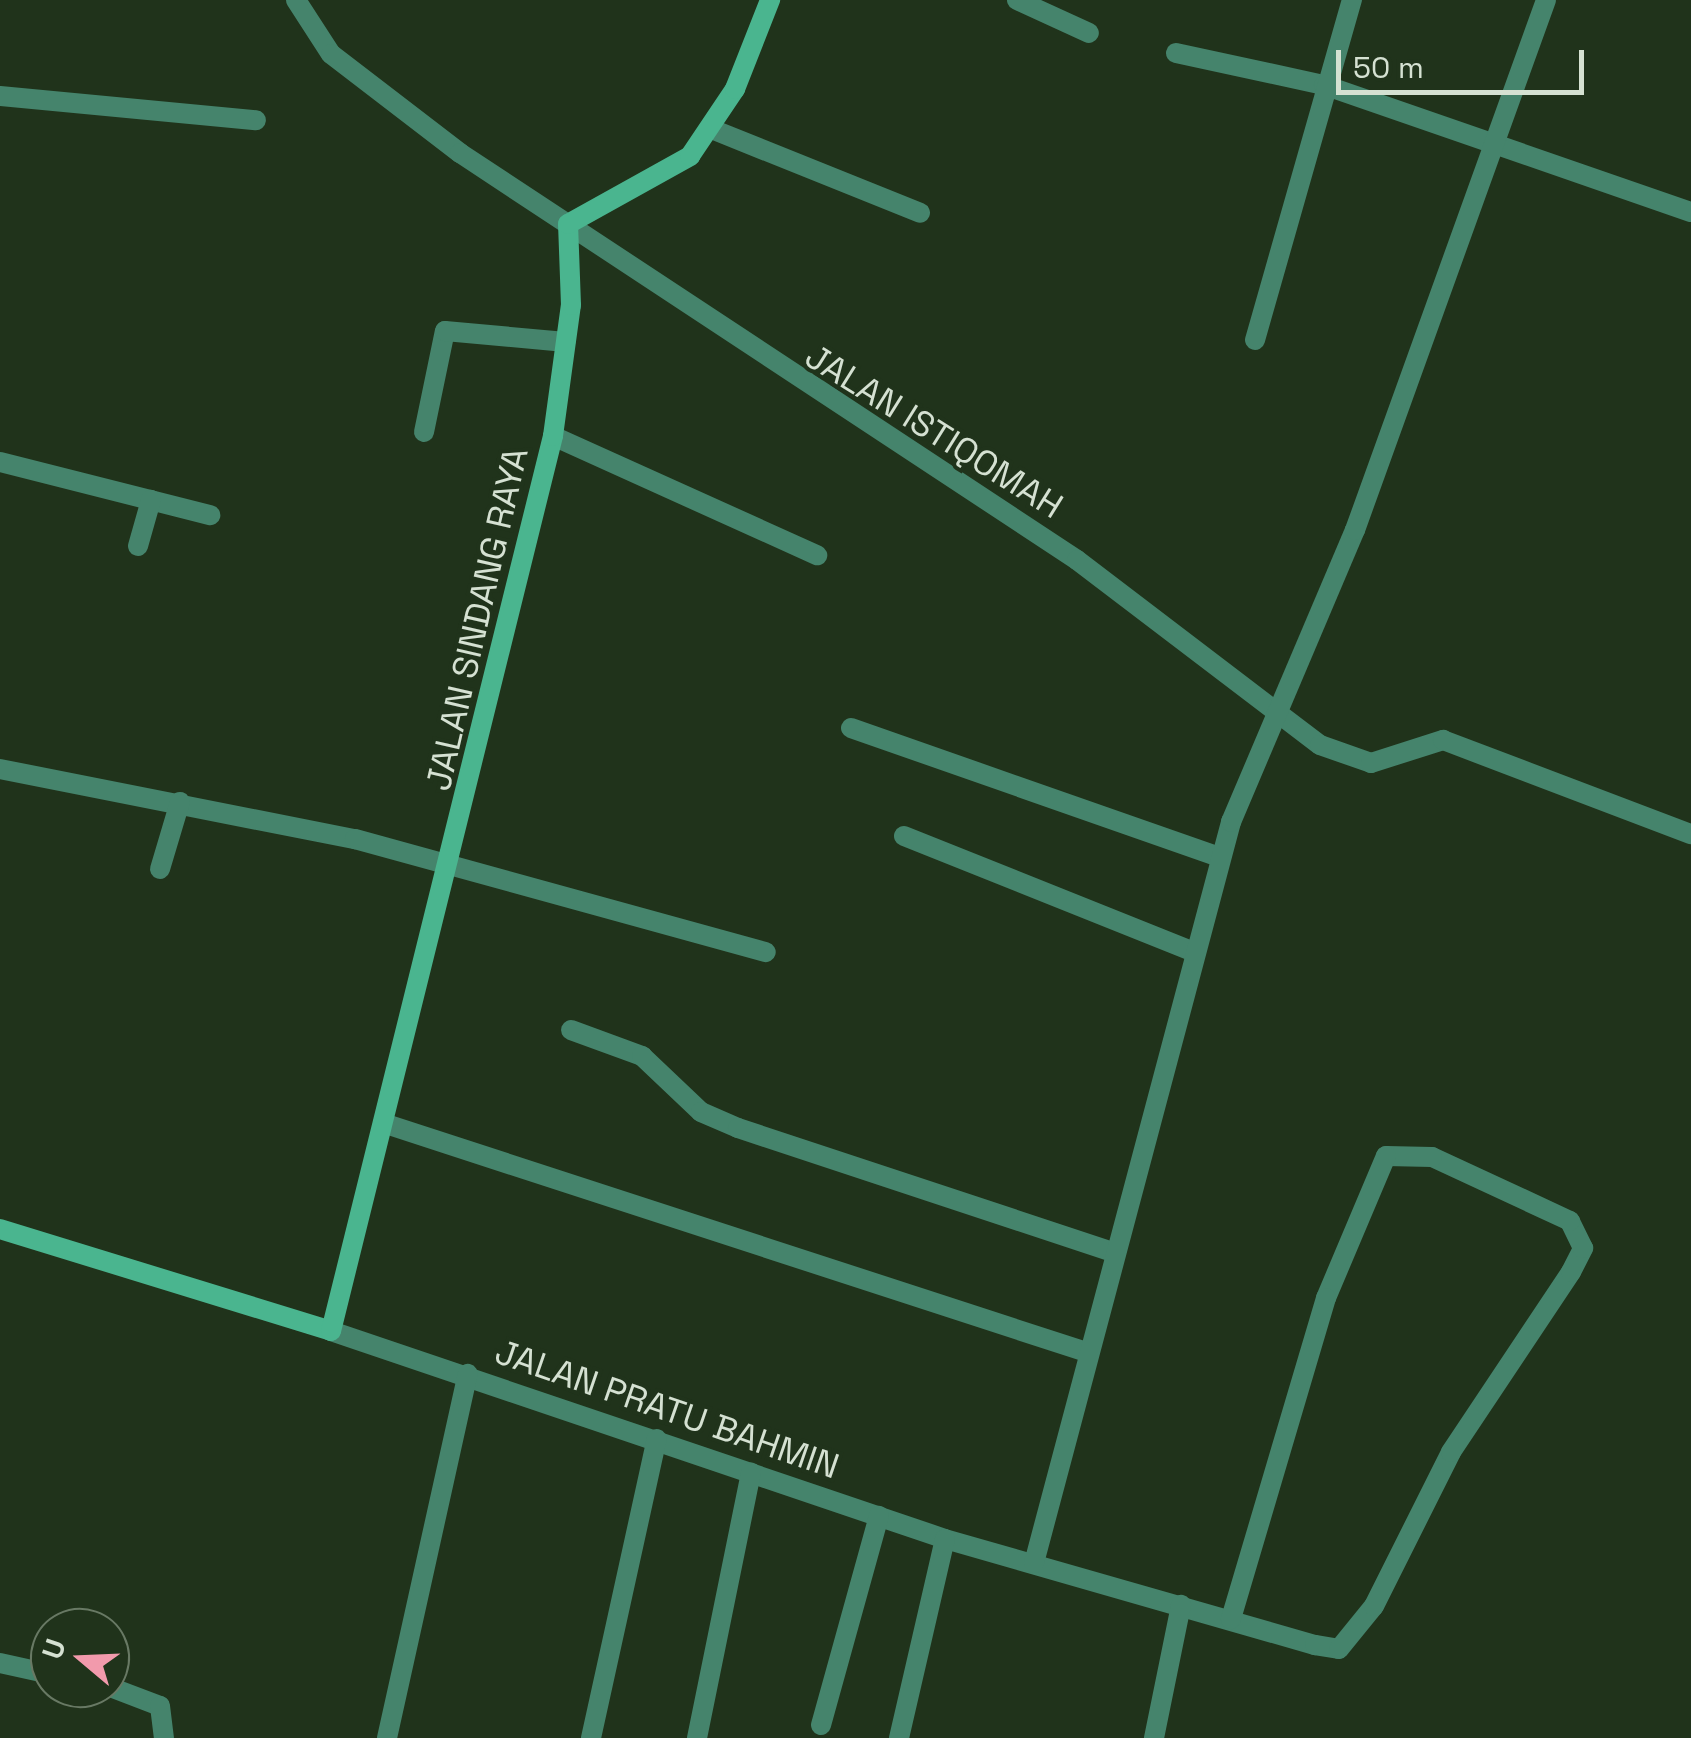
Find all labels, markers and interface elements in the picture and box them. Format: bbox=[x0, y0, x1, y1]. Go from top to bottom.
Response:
scale bar bbox=[1341, 30, 1588, 92]
text: 50 m bbox=[1353, 48, 1424, 87]
street label: JALAN ISTIQOMAH bbox=[798, 335, 1070, 527]
street label: JALAN SINDANG RAYA bbox=[417, 443, 537, 795]
street label: JALAN PRATU BAHMIN bbox=[490, 1330, 844, 1488]
north arrow bbox=[30, 1608, 130, 1708]
text: U bbox=[33, 1634, 74, 1664]

